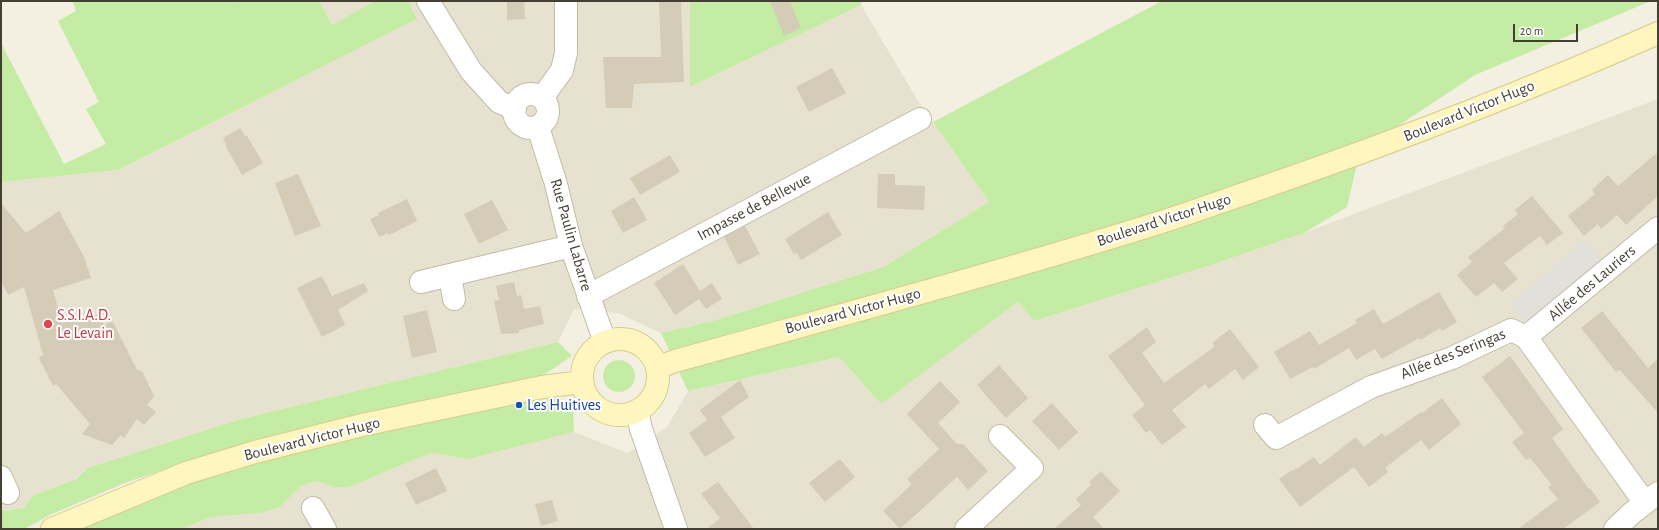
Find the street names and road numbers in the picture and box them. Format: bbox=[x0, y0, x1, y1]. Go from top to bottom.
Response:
street label: Boulevard Victor Hugo bbox=[1401, 76, 1537, 146]
street label: Impasse de Bellevue bbox=[694, 169, 814, 245]
street label: Rue Paulin Labarre bbox=[546, 177, 596, 293]
street label: Boulevard Victor Hugo bbox=[1095, 189, 1233, 251]
street label: Allée des Lauriers bbox=[1544, 241, 1640, 325]
street label: Boulevard Victor Hugo bbox=[783, 284, 923, 338]
street label: Allée des Seringas bbox=[1398, 324, 1508, 384]
street label: Boulevard Victor Hugo bbox=[242, 413, 382, 465]

